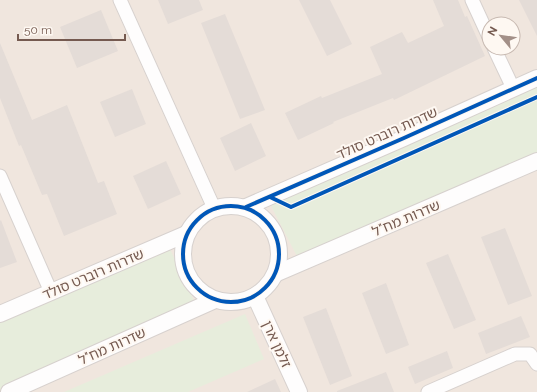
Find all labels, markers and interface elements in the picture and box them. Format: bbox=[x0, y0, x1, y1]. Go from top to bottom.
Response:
scale bar bbox=[18, 16, 125, 42]
north arrow bbox=[481, 16, 521, 56]
text: 50 m bbox=[24, 23, 52, 37]
text: N bbox=[485, 25, 500, 38]
street label: שדרות רוברט סולד bbox=[334, 104, 440, 162]
street label: שדרות מח"ל bbox=[370, 197, 442, 239]
street label: שדרות רוברט סולד bbox=[40, 245, 146, 303]
street label: זלמן ארן bbox=[259, 318, 295, 370]
street label: שדרות מח"ל bbox=[76, 324, 148, 368]

